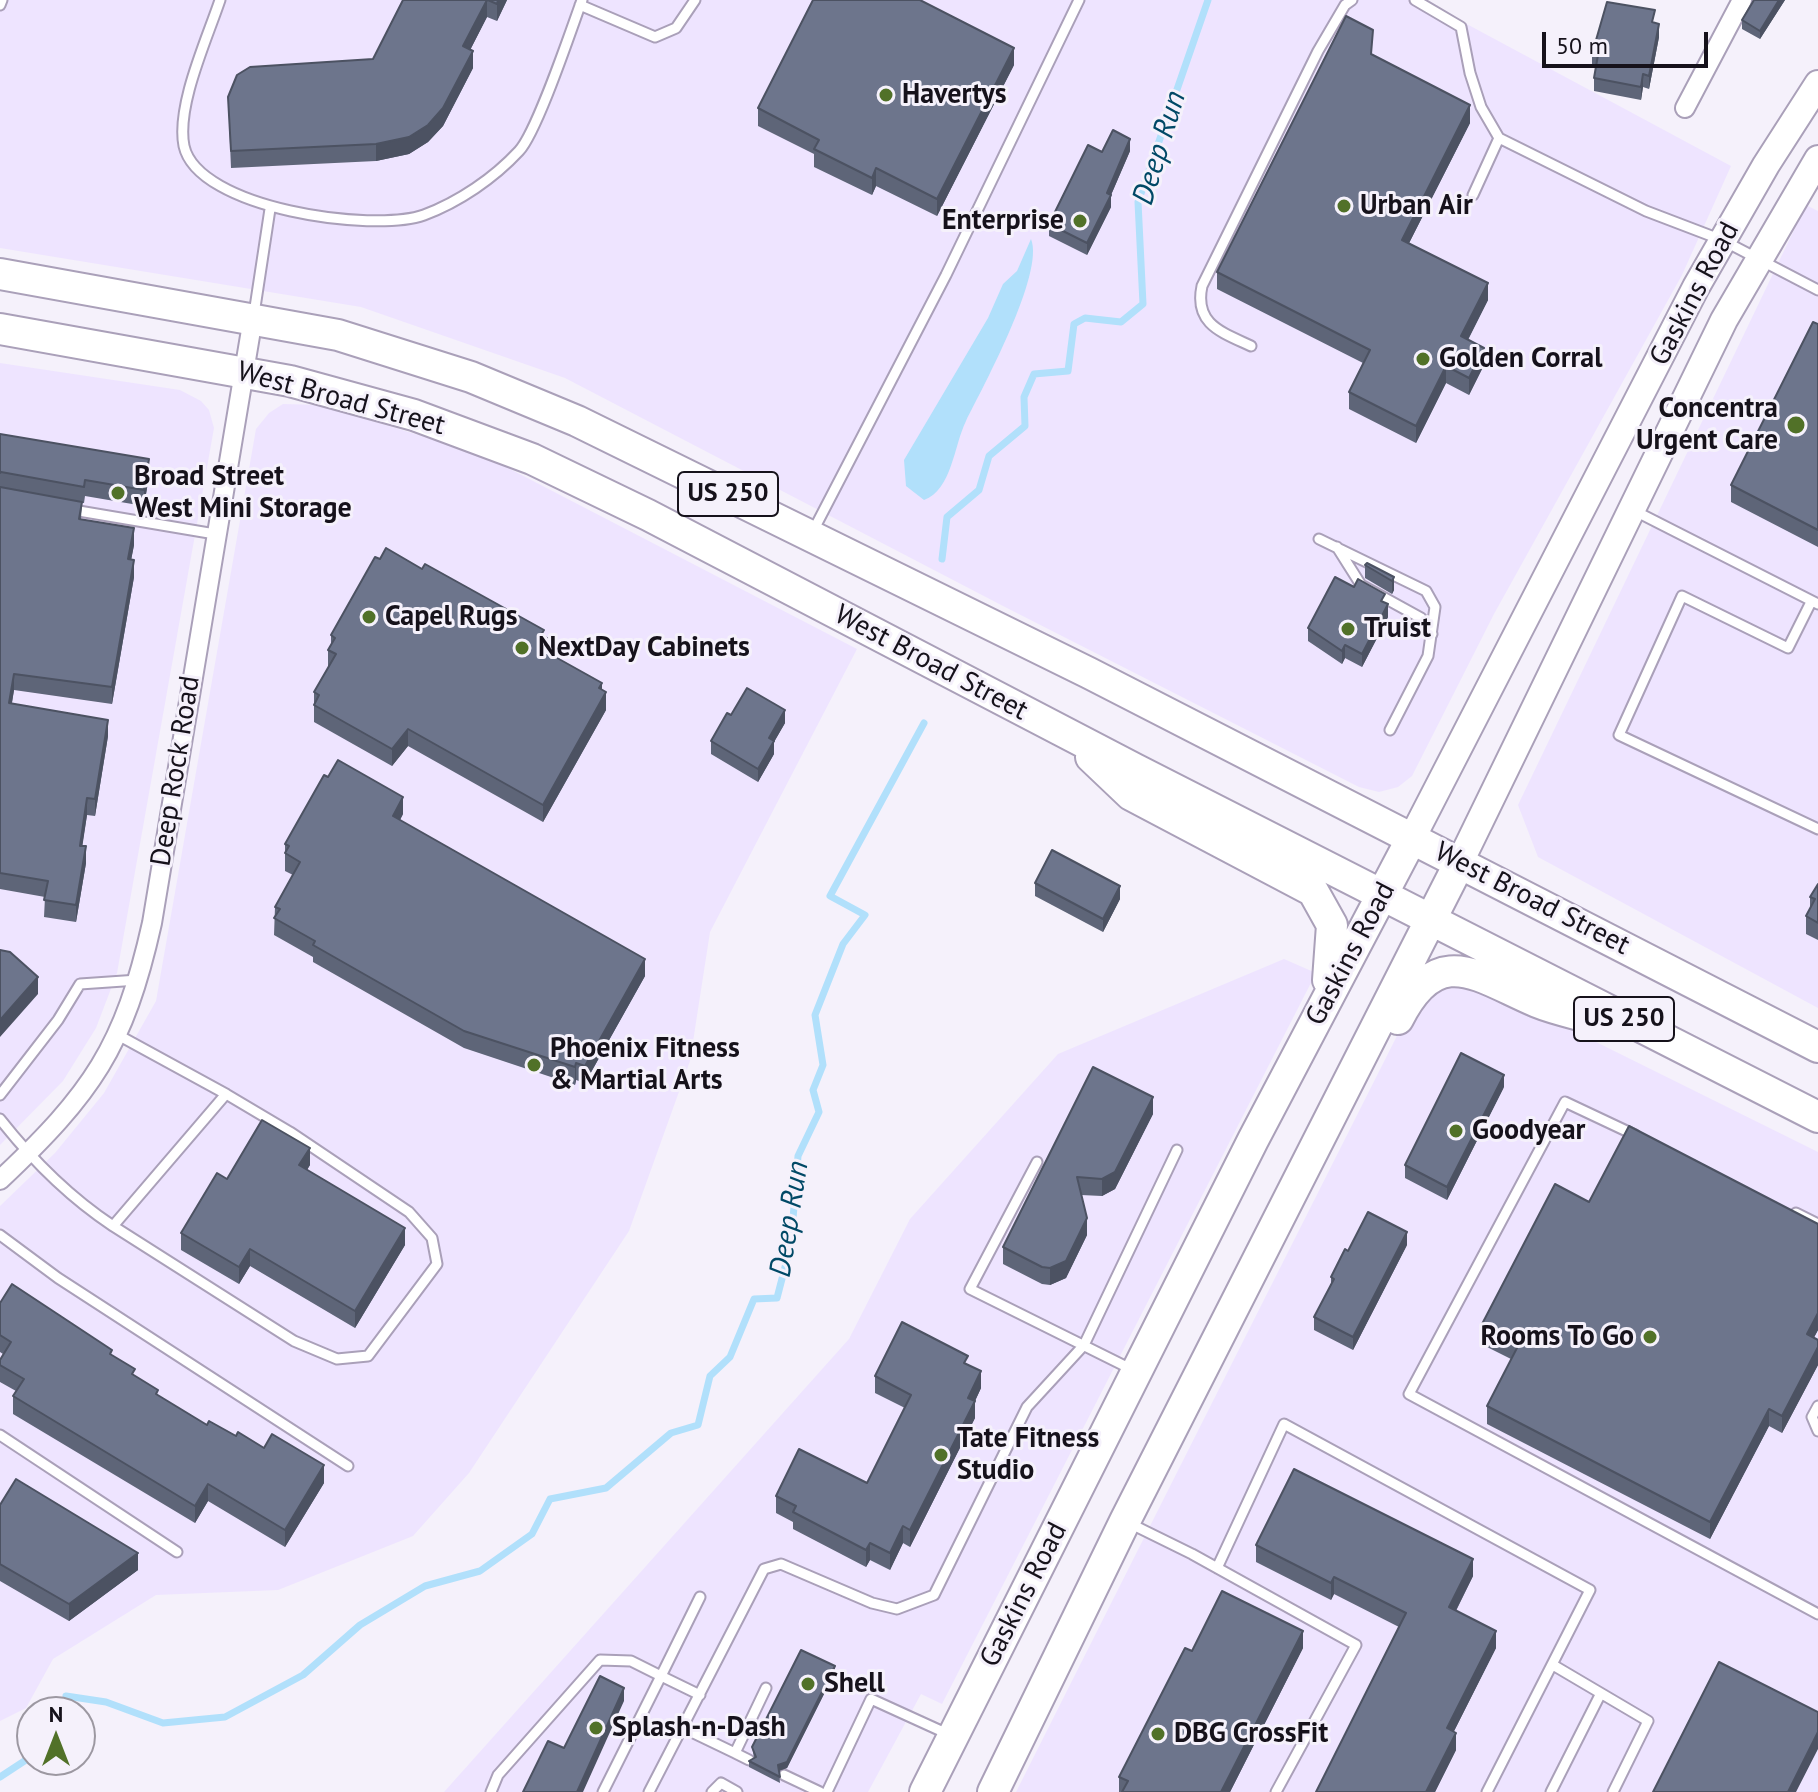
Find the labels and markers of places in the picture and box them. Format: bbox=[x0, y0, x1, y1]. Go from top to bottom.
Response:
place label: Havertys bbox=[902, 78, 1006, 112]
marker: Havertys bbox=[877, 86, 895, 104]
place label: Urban Air bbox=[1360, 189, 1473, 223]
marker: Urban Air bbox=[1335, 197, 1353, 215]
place label: Enterprise bbox=[942, 204, 1064, 238]
marker: Enterprise bbox=[1071, 212, 1089, 230]
place label: Golden Corral bbox=[1439, 342, 1602, 376]
marker: Golden Corral bbox=[1414, 350, 1432, 368]
place label: Concentra Urgent Care bbox=[1636, 392, 1778, 458]
marker: Concentra Urgent Care bbox=[1785, 414, 1807, 436]
place label: Broad Street West Mini Storage bbox=[134, 460, 352, 526]
marker: Broad Street West Mini Storage bbox=[109, 484, 127, 502]
place label: Capel Rugs bbox=[385, 600, 518, 634]
marker: Capel Rugs bbox=[360, 608, 378, 626]
place label: Truist bbox=[1364, 612, 1431, 646]
marker: Truist bbox=[1339, 620, 1357, 638]
place label: NextDay Cabinets bbox=[538, 631, 750, 665]
marker: NextDay Cabinets bbox=[513, 639, 531, 657]
place label: Phoenix Fitness & Martial Arts bbox=[550, 1032, 740, 1098]
marker: Phoenix Fitness & Martial Arts bbox=[525, 1056, 543, 1074]
place label: Goodyear bbox=[1472, 1114, 1585, 1148]
marker: Goodyear bbox=[1447, 1122, 1465, 1140]
place label: Rooms To Go bbox=[1480, 1320, 1634, 1354]
marker: Rooms To Go bbox=[1641, 1328, 1659, 1346]
place label: Tate Fitness Studio bbox=[957, 1422, 1099, 1488]
marker: Tate Fitness Studio bbox=[932, 1446, 950, 1464]
place label: Shell bbox=[824, 1667, 885, 1701]
marker: Shell bbox=[799, 1675, 817, 1693]
place label: Splash-n-Dash bbox=[612, 1711, 786, 1745]
place label: DBG CrossFit bbox=[1174, 1717, 1328, 1751]
marker: Splash-n-Dash bbox=[587, 1719, 605, 1737]
marker: DBG CrossFit bbox=[1149, 1725, 1167, 1743]

